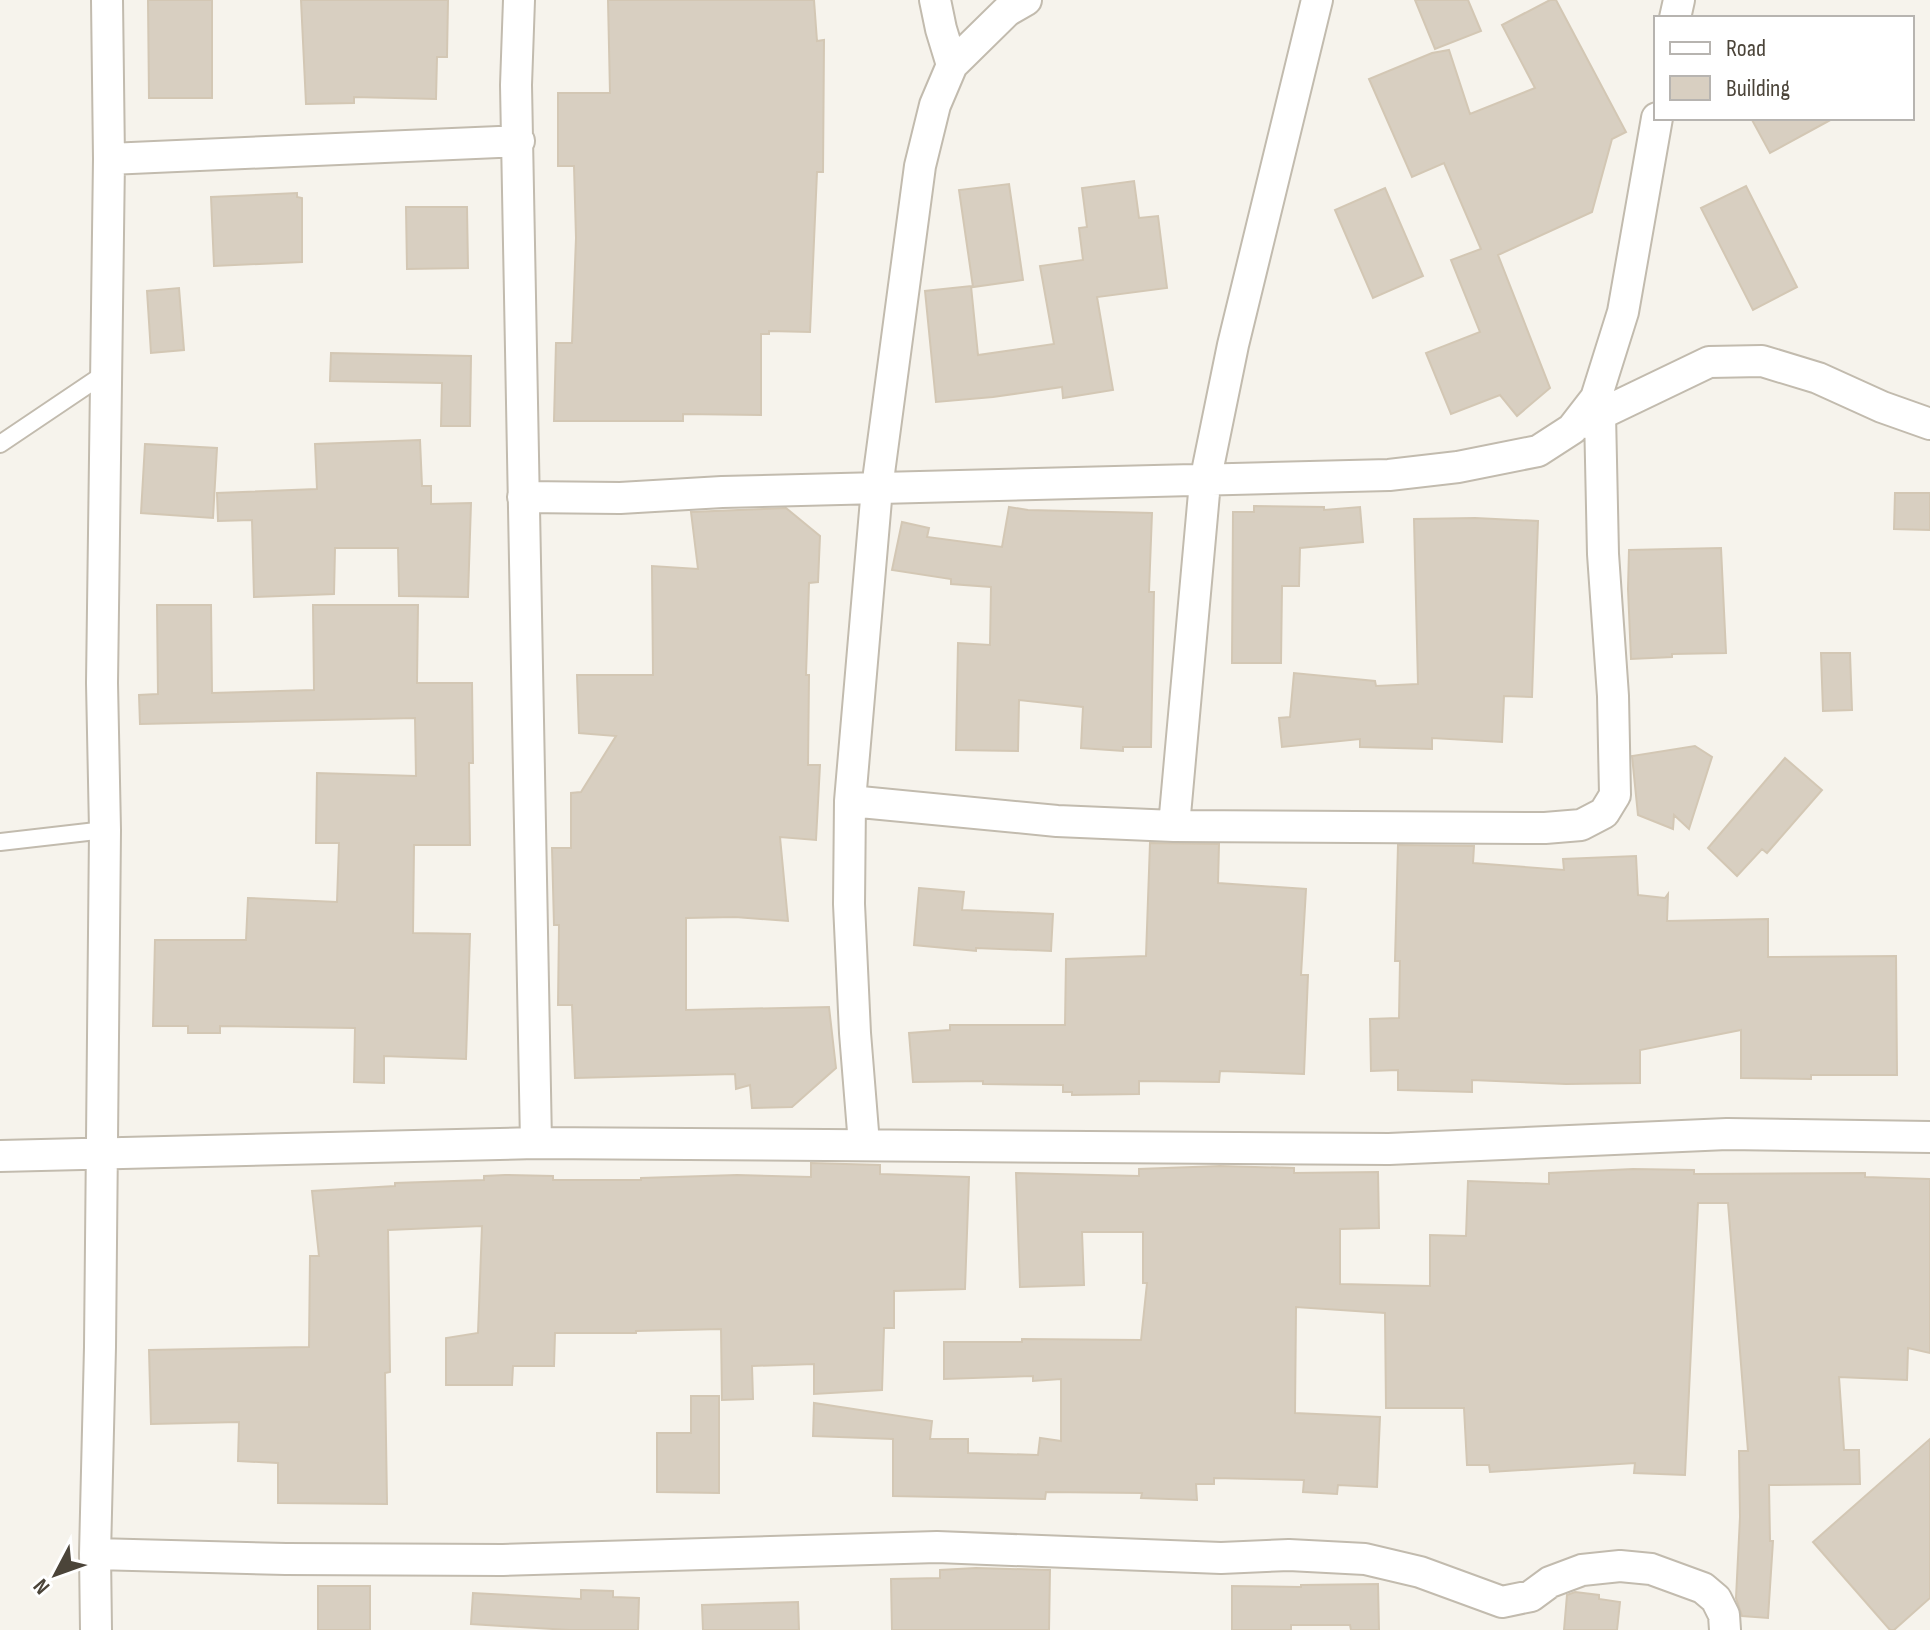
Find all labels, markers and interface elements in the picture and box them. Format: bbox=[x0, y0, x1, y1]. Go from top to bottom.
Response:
legend bbox=[1654, 16, 1914, 120]
text: Road bbox=[1726, 34, 1766, 63]
text: Building bbox=[1726, 74, 1790, 103]
north arrow bbox=[16, 1534, 96, 1614]
text: N bbox=[28, 1573, 56, 1599]

